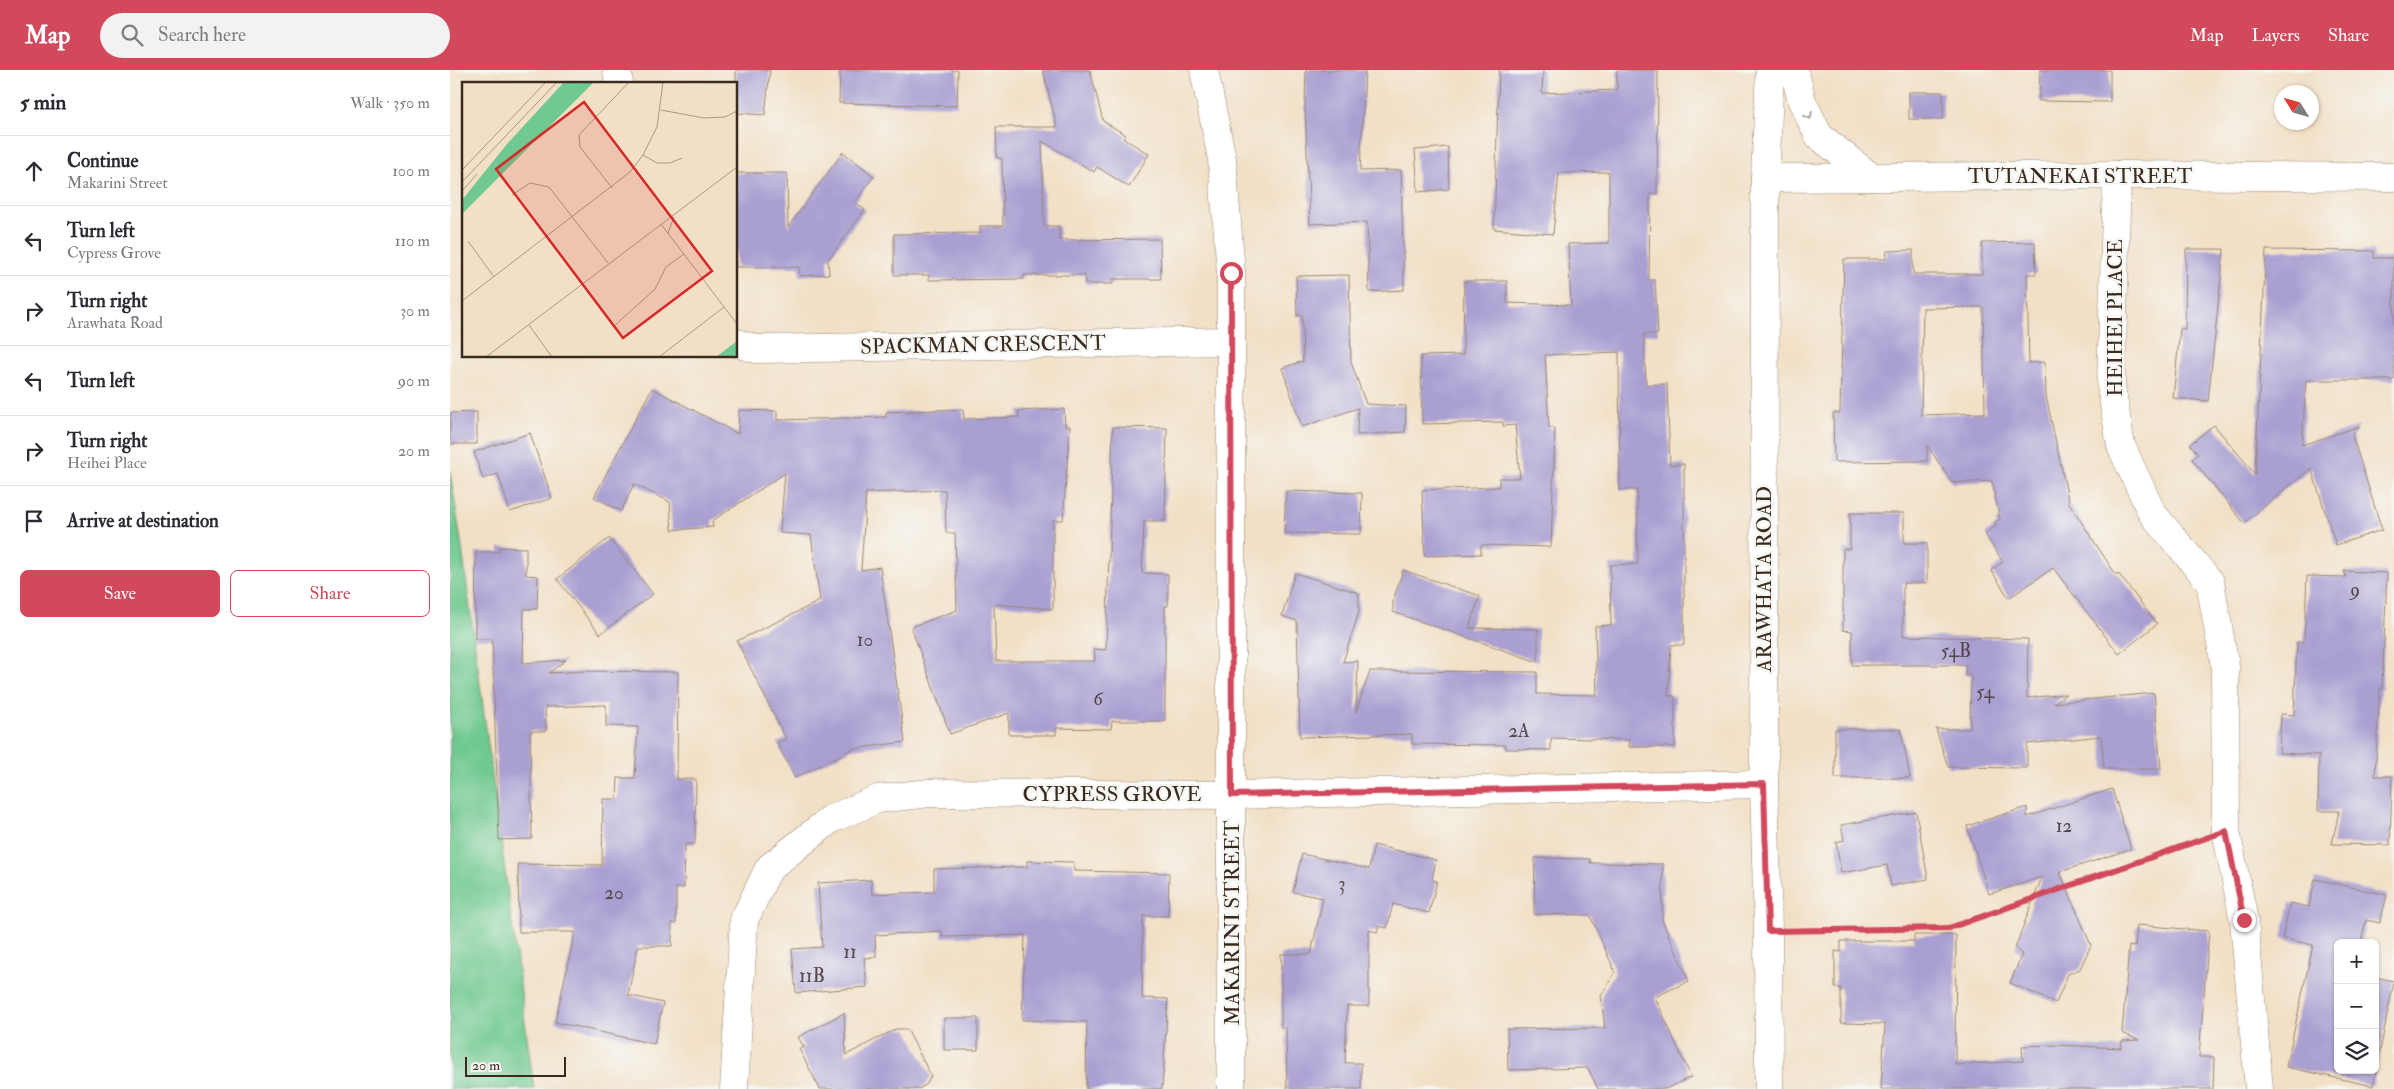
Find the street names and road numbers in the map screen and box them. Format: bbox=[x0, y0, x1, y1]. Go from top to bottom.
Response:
street label: TUTANEKAI STREET bbox=[1968, 163, 2193, 190]
street label: HEIHEI PLACE bbox=[2102, 239, 2129, 397]
street label: SPACKMAN CRESCENT bbox=[860, 329, 1106, 361]
street label: ARAWHATA ROAD bbox=[1751, 486, 1778, 673]
street label: CYPRESS GROVE bbox=[1023, 781, 1201, 808]
street label: MAKARINI STREET bbox=[1219, 820, 1246, 1026]

